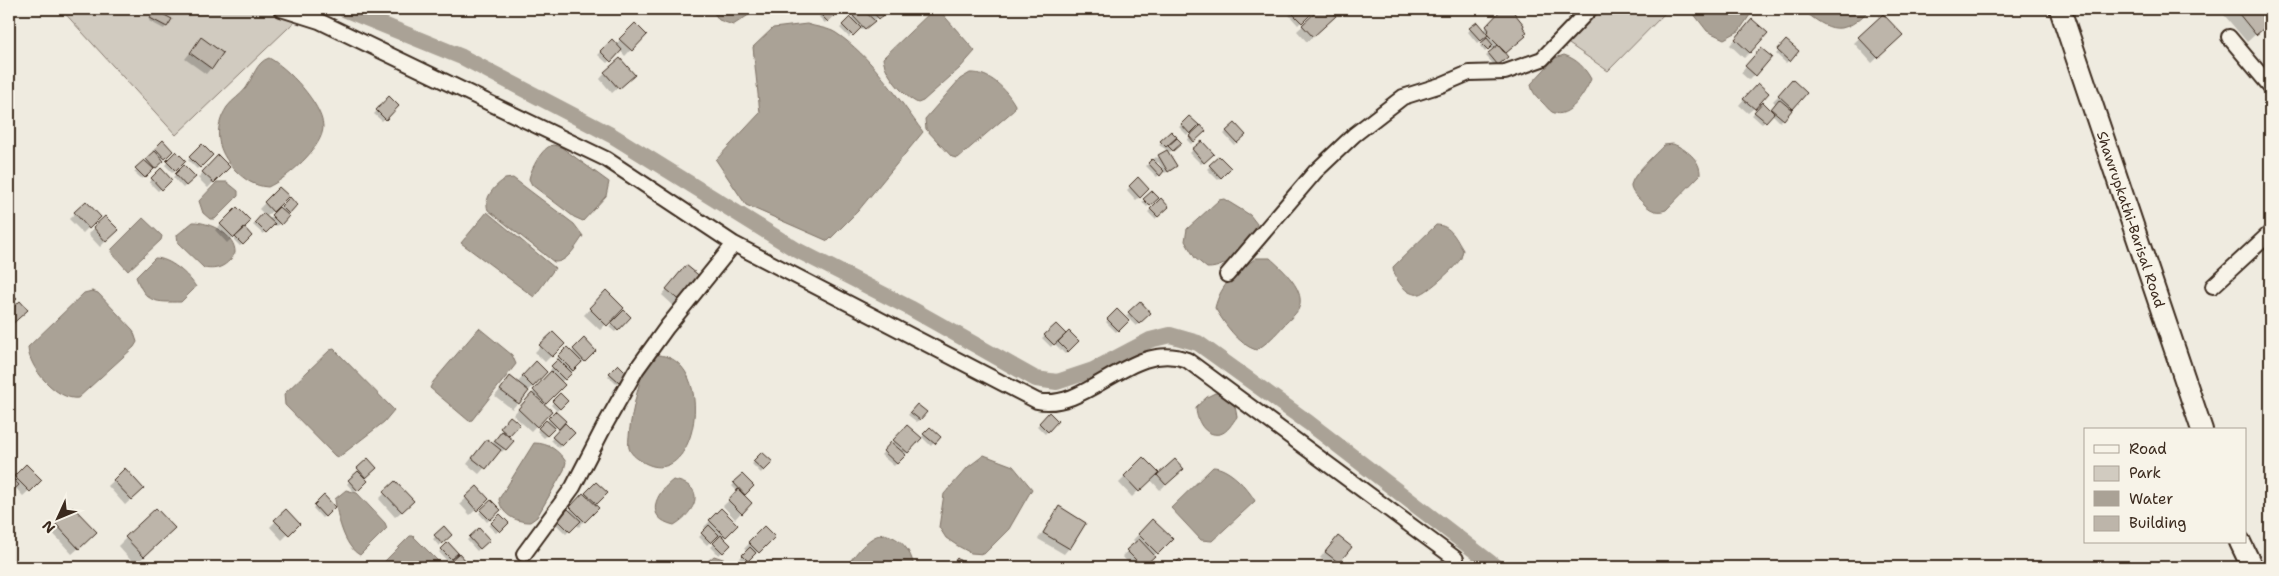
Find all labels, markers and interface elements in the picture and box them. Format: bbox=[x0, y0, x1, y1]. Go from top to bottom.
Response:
street label: Shawrupkathi-Barisal Road bbox=[2093, 129, 2169, 310]
legend bbox=[2084, 428, 2246, 544]
text: Road bbox=[2129, 439, 2167, 459]
text: Park bbox=[2129, 463, 2161, 483]
text: Water bbox=[2129, 489, 2173, 509]
north arrow bbox=[32, 494, 82, 544]
text: Building bbox=[2129, 513, 2186, 533]
text: N bbox=[38, 517, 59, 537]

